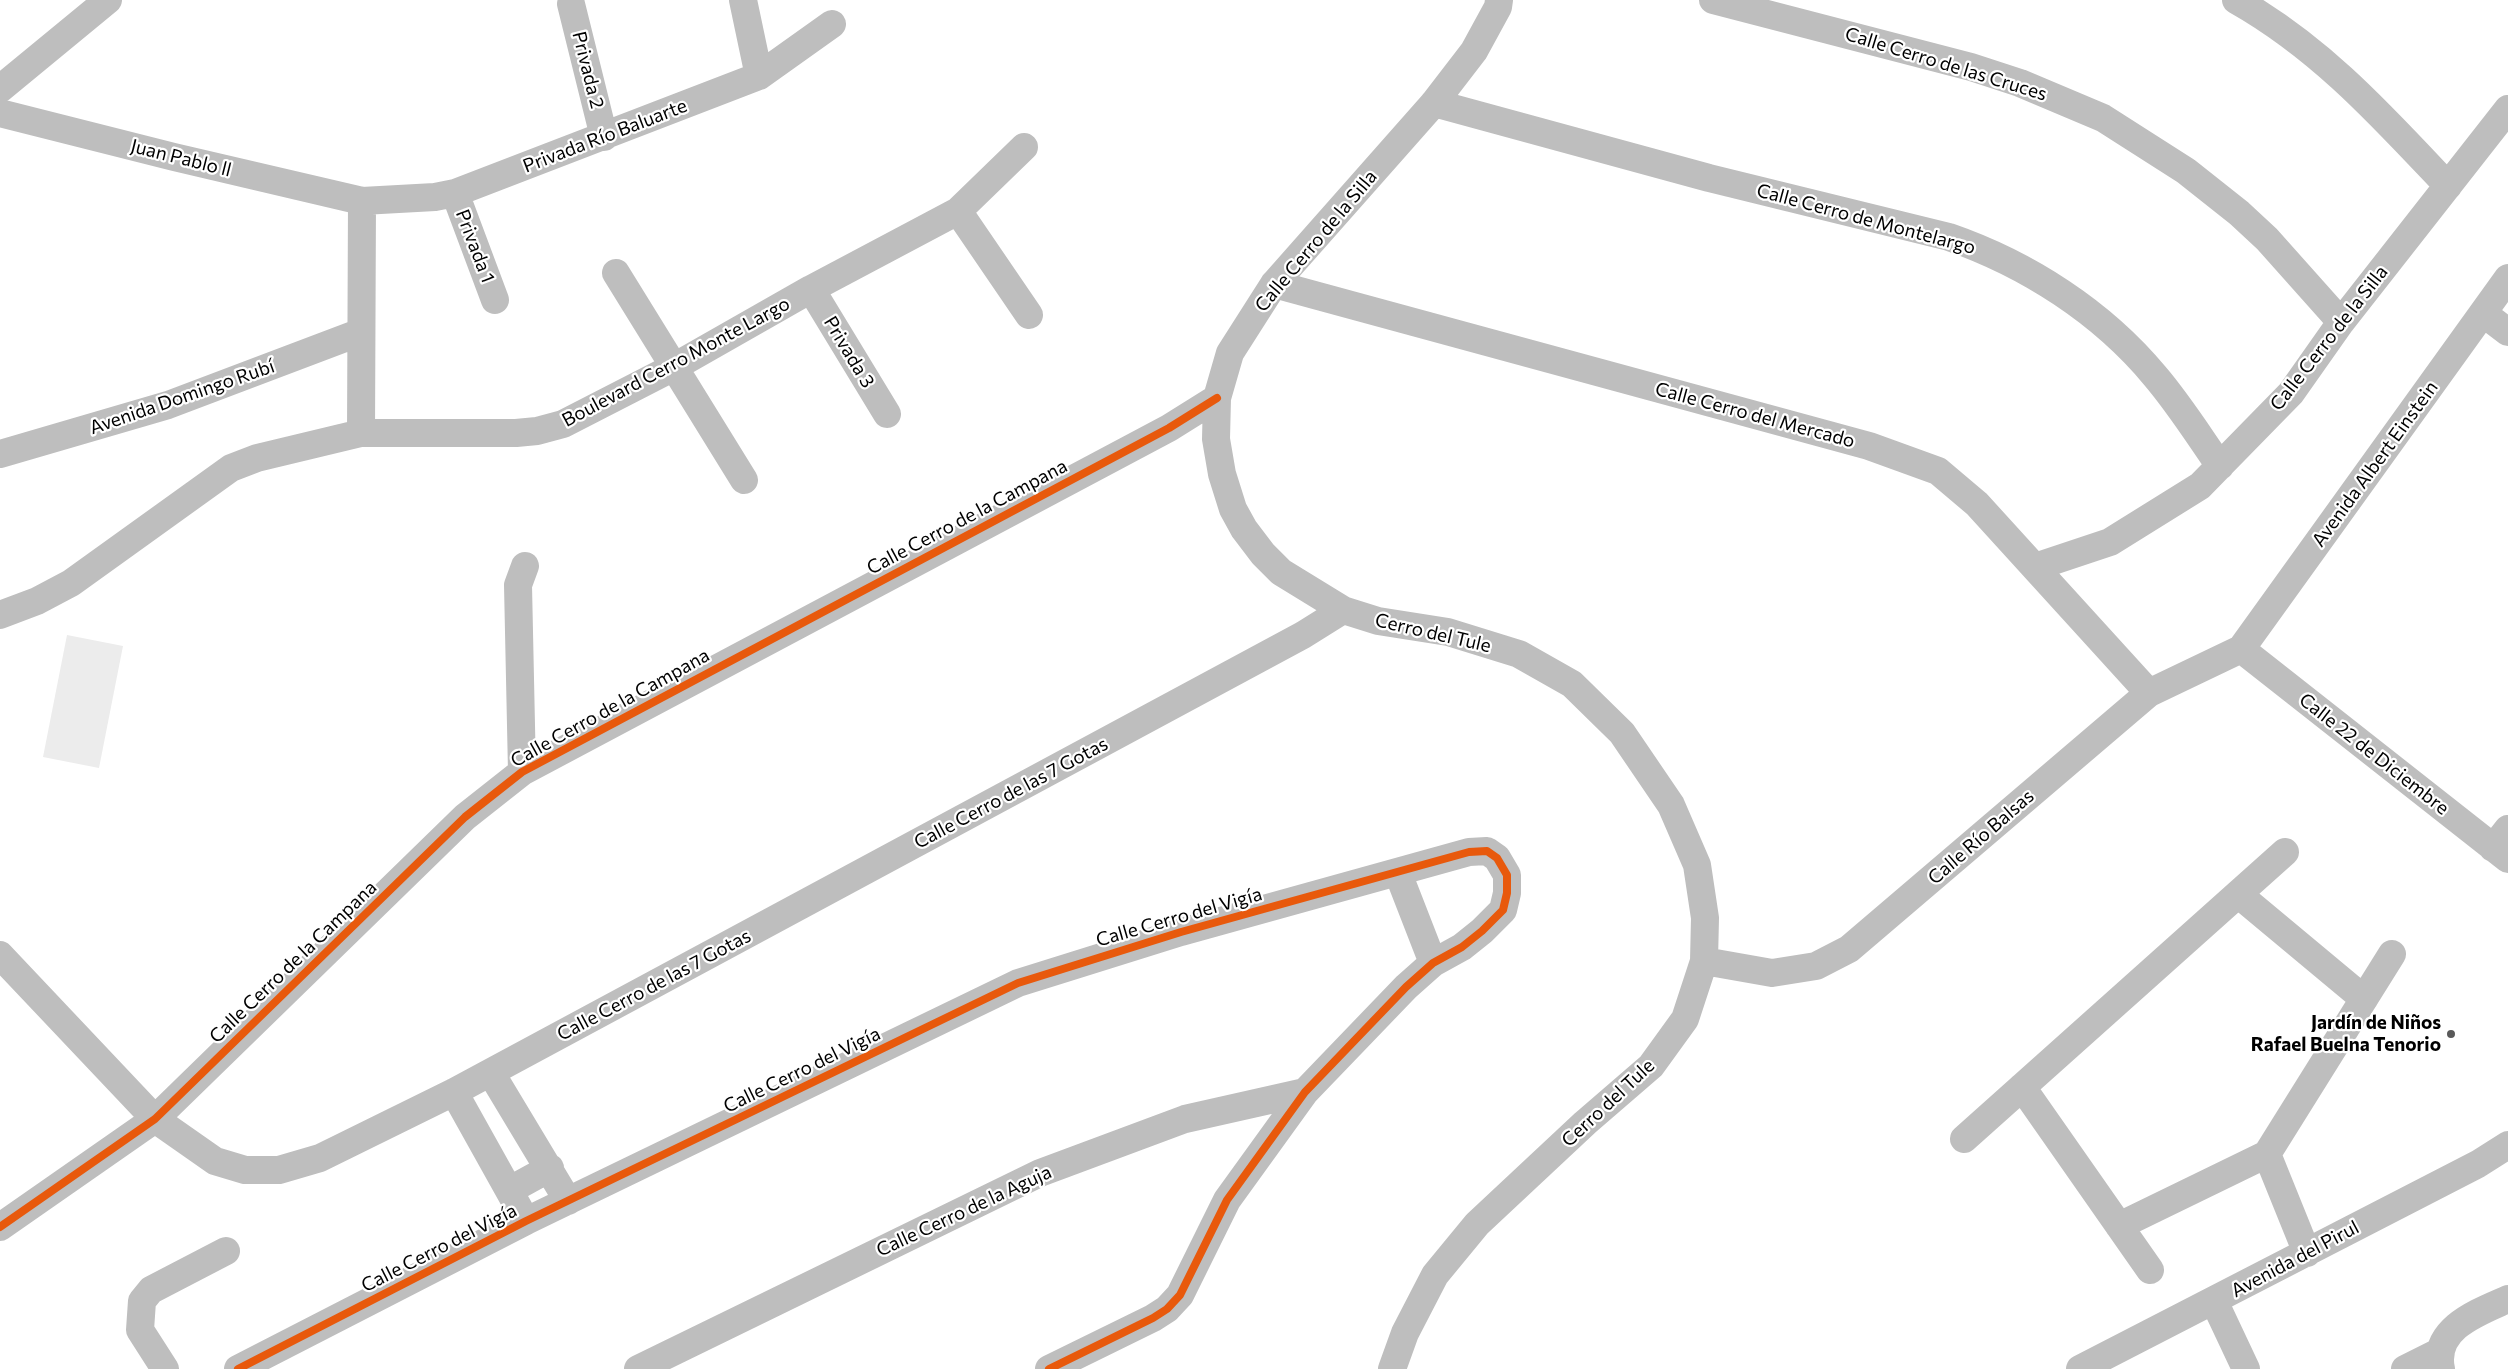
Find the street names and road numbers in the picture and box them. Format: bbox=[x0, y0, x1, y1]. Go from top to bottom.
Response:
street label: Calle Cerro de las Cruces bbox=[1842, 22, 2050, 106]
street label: Privada 2 bbox=[567, 29, 609, 111]
street label: Privada Río Baluarte bbox=[520, 94, 690, 178]
street label: Juan Pablo ll bbox=[128, 134, 234, 182]
street label: Calle Cerro de la Silla bbox=[1250, 166, 1382, 316]
street label: Calle Cerro de Montelargo bbox=[1754, 179, 1978, 259]
street label: Privada 1 bbox=[451, 206, 499, 286]
street label: Calle Cerro de la Silla bbox=[2265, 261, 2393, 415]
street label: Boulevard Cerro Monte Largo bbox=[558, 292, 794, 432]
street label: Privada 3 bbox=[819, 312, 879, 392]
street label: Avenida Domingo Rubí bbox=[86, 355, 278, 439]
street label: Calle Cerro del Mercado bbox=[1653, 377, 1857, 453]
street label: Avenida Albert Einstein bbox=[2307, 377, 2443, 551]
street label: Calle Cerro de la Campana bbox=[863, 454, 1071, 580]
street label: Cerro del Tule bbox=[1373, 609, 1493, 657]
street label: Calle Cerro de la Campana bbox=[507, 644, 713, 772]
street label: Calle 22 de Diciembre bbox=[2295, 688, 2453, 820]
street label: Calle Cerro de las 7 Gotas bbox=[910, 732, 1112, 854]
street label: Calle Río Balsas bbox=[1923, 785, 2039, 889]
street label: Calle Cerro de la Campana bbox=[205, 876, 381, 1048]
street label: Calle Cerro del Vigía bbox=[1093, 882, 1265, 952]
street label: Calle Cerro de las 7 Gotas bbox=[553, 924, 755, 1046]
street label: Calle Cerro del Vigía bbox=[720, 1022, 884, 1118]
street label: Cerro del Tule bbox=[1557, 1054, 1659, 1152]
street label: Calle Cerro de la Aguja bbox=[873, 1160, 1055, 1262]
street label: Calle Cerro del Vigía bbox=[357, 1199, 521, 1297]
street label: Avenida del Pirul bbox=[2227, 1216, 2363, 1302]

